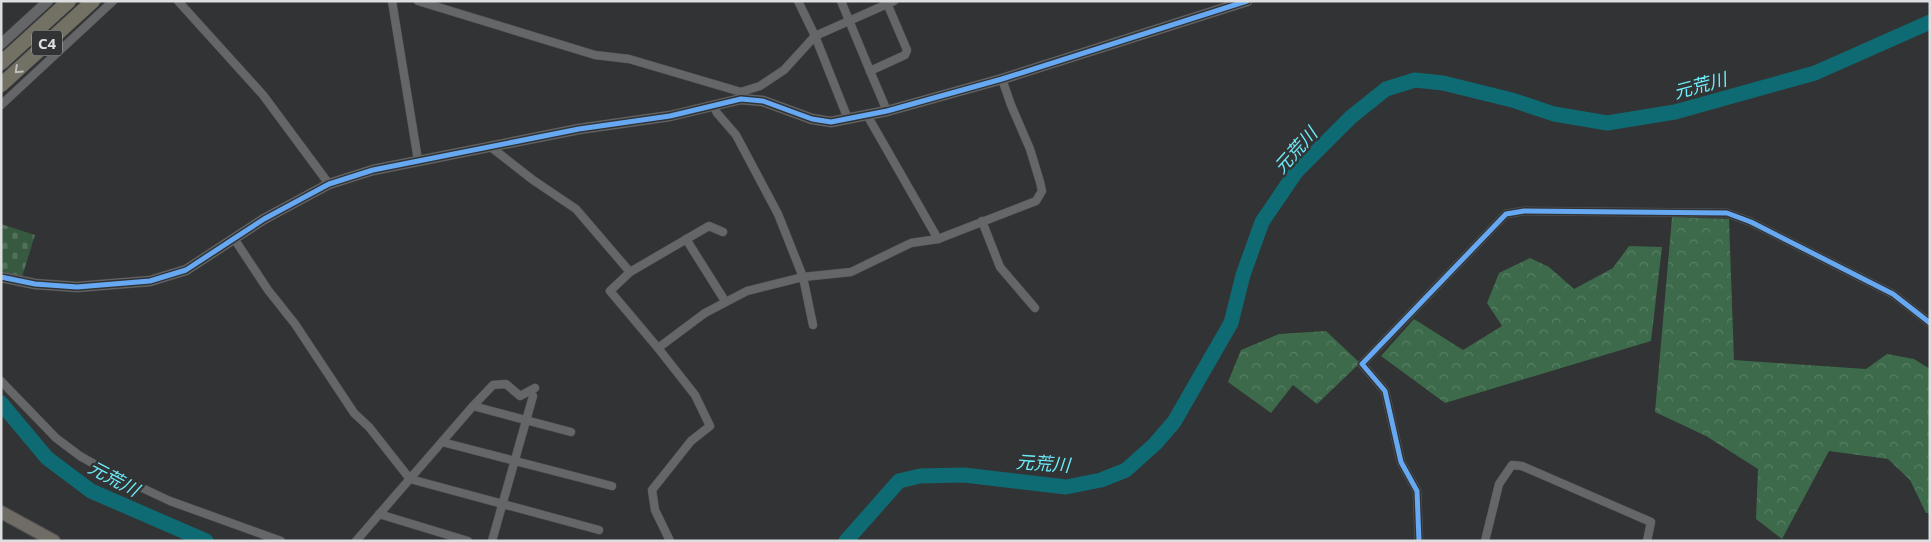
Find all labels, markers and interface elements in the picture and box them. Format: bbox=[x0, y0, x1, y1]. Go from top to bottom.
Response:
road number: C4 bbox=[32, 30, 62, 56]
one-way arrow bbox=[15, 64, 24, 73]
water label: 元荒川 bbox=[1671, 66, 1731, 104]
water label: 元荒川 bbox=[1268, 120, 1323, 178]
water label: 元荒川 bbox=[1015, 449, 1073, 477]
water label: 元荒川 bbox=[85, 455, 145, 502]

